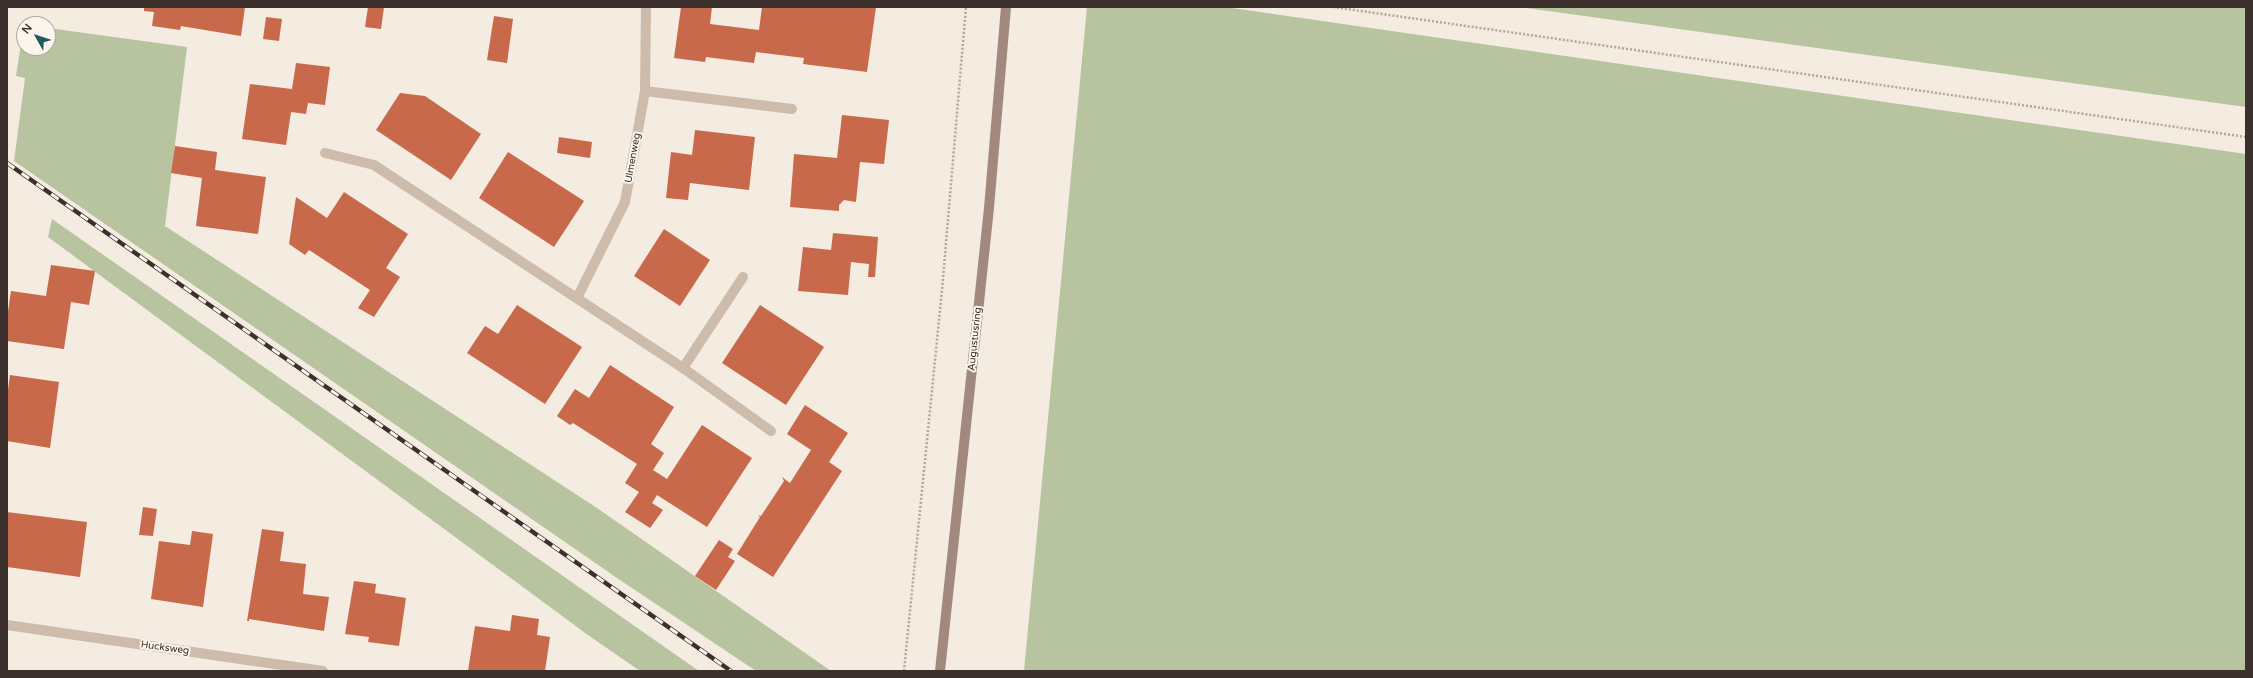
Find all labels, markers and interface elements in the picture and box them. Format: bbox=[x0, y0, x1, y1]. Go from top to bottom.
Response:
north arrow bbox=[16, 16, 56, 56]
text: N bbox=[19, 21, 35, 36]
street label: Ulmenweg bbox=[623, 132, 643, 184]
street label: Augustusring bbox=[966, 307, 984, 371]
street label: Hucksweg bbox=[140, 639, 190, 657]

